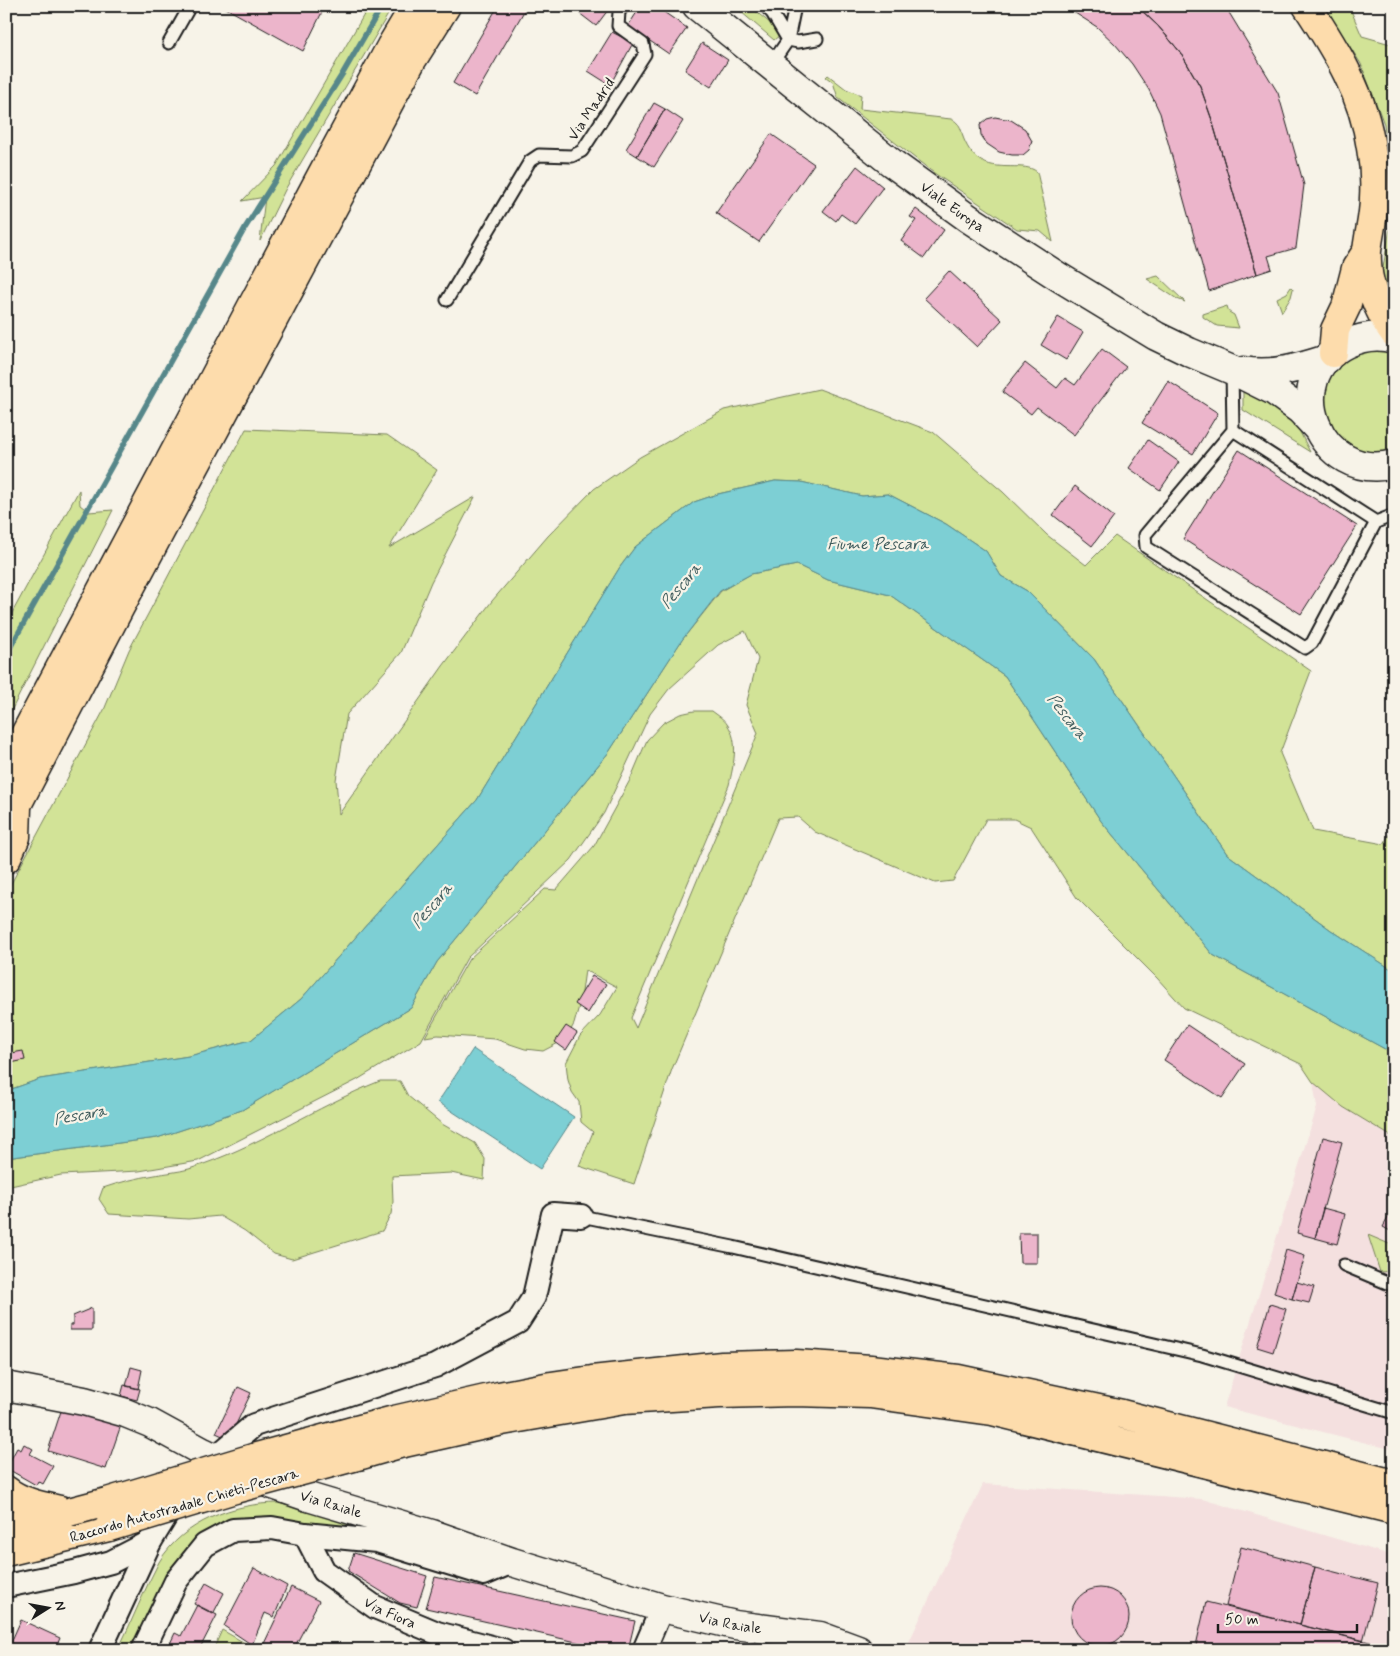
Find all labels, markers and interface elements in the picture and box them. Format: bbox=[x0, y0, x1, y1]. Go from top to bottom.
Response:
street label: Via Madrid bbox=[564, 74, 620, 145]
street label: Viale Europa bbox=[916, 177, 989, 237]
water label: Fiume Pescara bbox=[827, 534, 930, 555]
water label: Pescara bbox=[656, 558, 707, 613]
water label: Pescara bbox=[1042, 690, 1092, 745]
water label: Pescara bbox=[407, 878, 458, 933]
water label: Pescara bbox=[52, 1100, 110, 1130]
street label: Raccordo Autostradale Chieti-Pescara bbox=[68, 1463, 302, 1548]
street label: Via Raiale bbox=[297, 1486, 364, 1524]
north arrow bbox=[22, 1584, 72, 1634]
street label: Via Fiora bbox=[359, 1593, 419, 1634]
text: N bbox=[50, 1599, 70, 1612]
scale bar bbox=[1218, 1601, 1356, 1633]
street label: Via Raiale bbox=[697, 1608, 763, 1639]
text: 50 m bbox=[1225, 1610, 1259, 1630]

